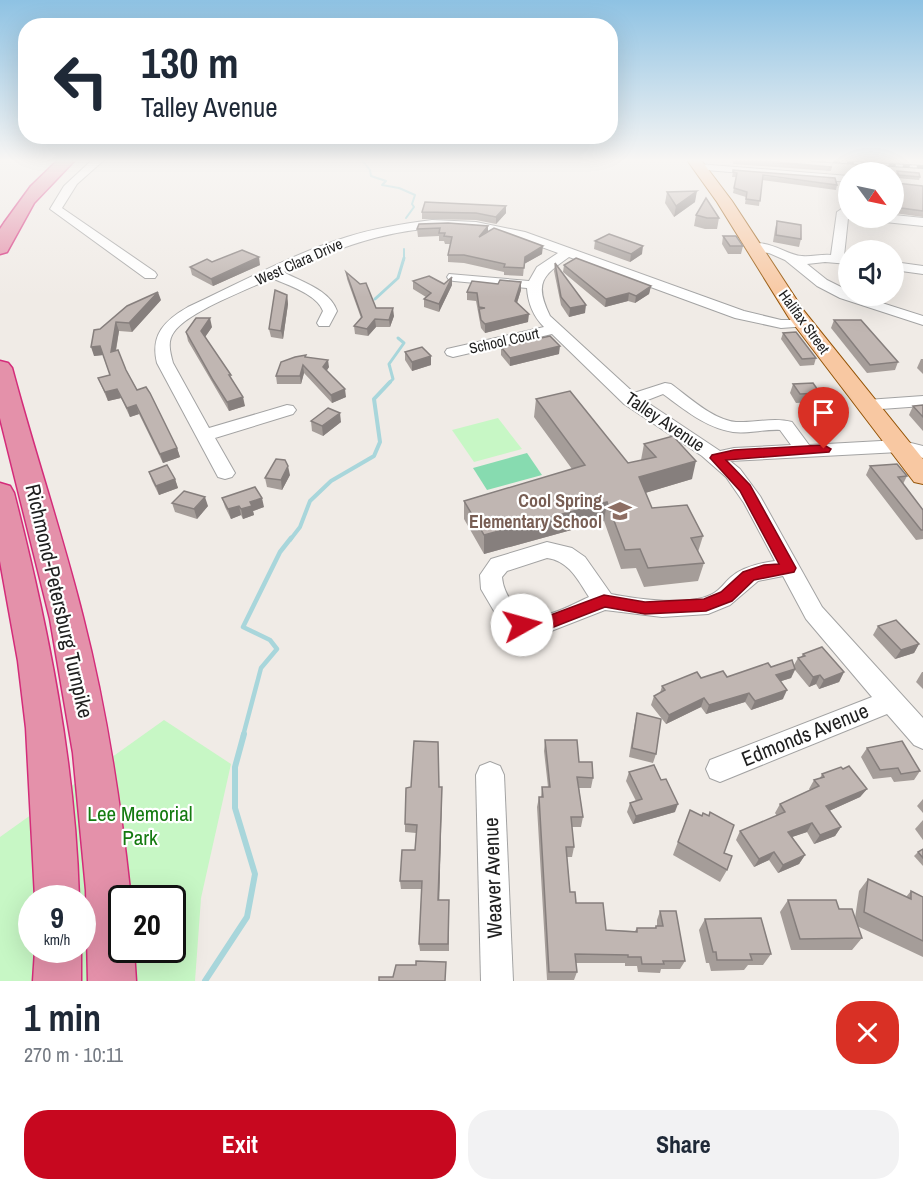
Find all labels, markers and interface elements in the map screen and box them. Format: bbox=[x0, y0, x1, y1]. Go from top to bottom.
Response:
text: 130 m bbox=[141, 35, 239, 91]
icon: left bbox=[42, 42, 120, 120]
text: Talley Avenue bbox=[141, 89, 278, 125]
north arrow bbox=[838, 162, 904, 228]
map controls bbox=[838, 162, 904, 306]
street label: West Clara Drive bbox=[252, 233, 346, 290]
button: sound bbox=[838, 240, 904, 306]
street label: Halifax Street bbox=[774, 285, 835, 358]
street label: School Court bbox=[467, 322, 541, 359]
street label: Talley Avenue bbox=[621, 386, 710, 457]
pin bbox=[798, 387, 849, 449]
icon: arrive bbox=[807, 396, 840, 429]
street label: Richmond-Petersburg Turnpike bbox=[18, 481, 101, 721]
place label: Cool Spring Elementary School bbox=[469, 488, 602, 534]
school or university icon: Cool Spring Elementary School bbox=[607, 498, 633, 524]
position arrow bbox=[490, 593, 554, 657]
street label: Edmonds Avenue bbox=[737, 696, 873, 773]
park label: Lee Memorial Park bbox=[87, 799, 193, 852]
street label: Weaver Avenue bbox=[476, 817, 509, 939]
speed limit sign: 20 bbox=[108, 885, 186, 963]
text: 9 bbox=[50, 897, 64, 937]
text: km/h bbox=[44, 929, 70, 950]
text: 1 min bbox=[24, 994, 101, 1042]
button: close bbox=[836, 1001, 899, 1064]
text: 270 m · 10:11 bbox=[24, 1041, 123, 1068]
button: Exit bbox=[24, 1110, 456, 1179]
button: Share bbox=[468, 1110, 899, 1179]

